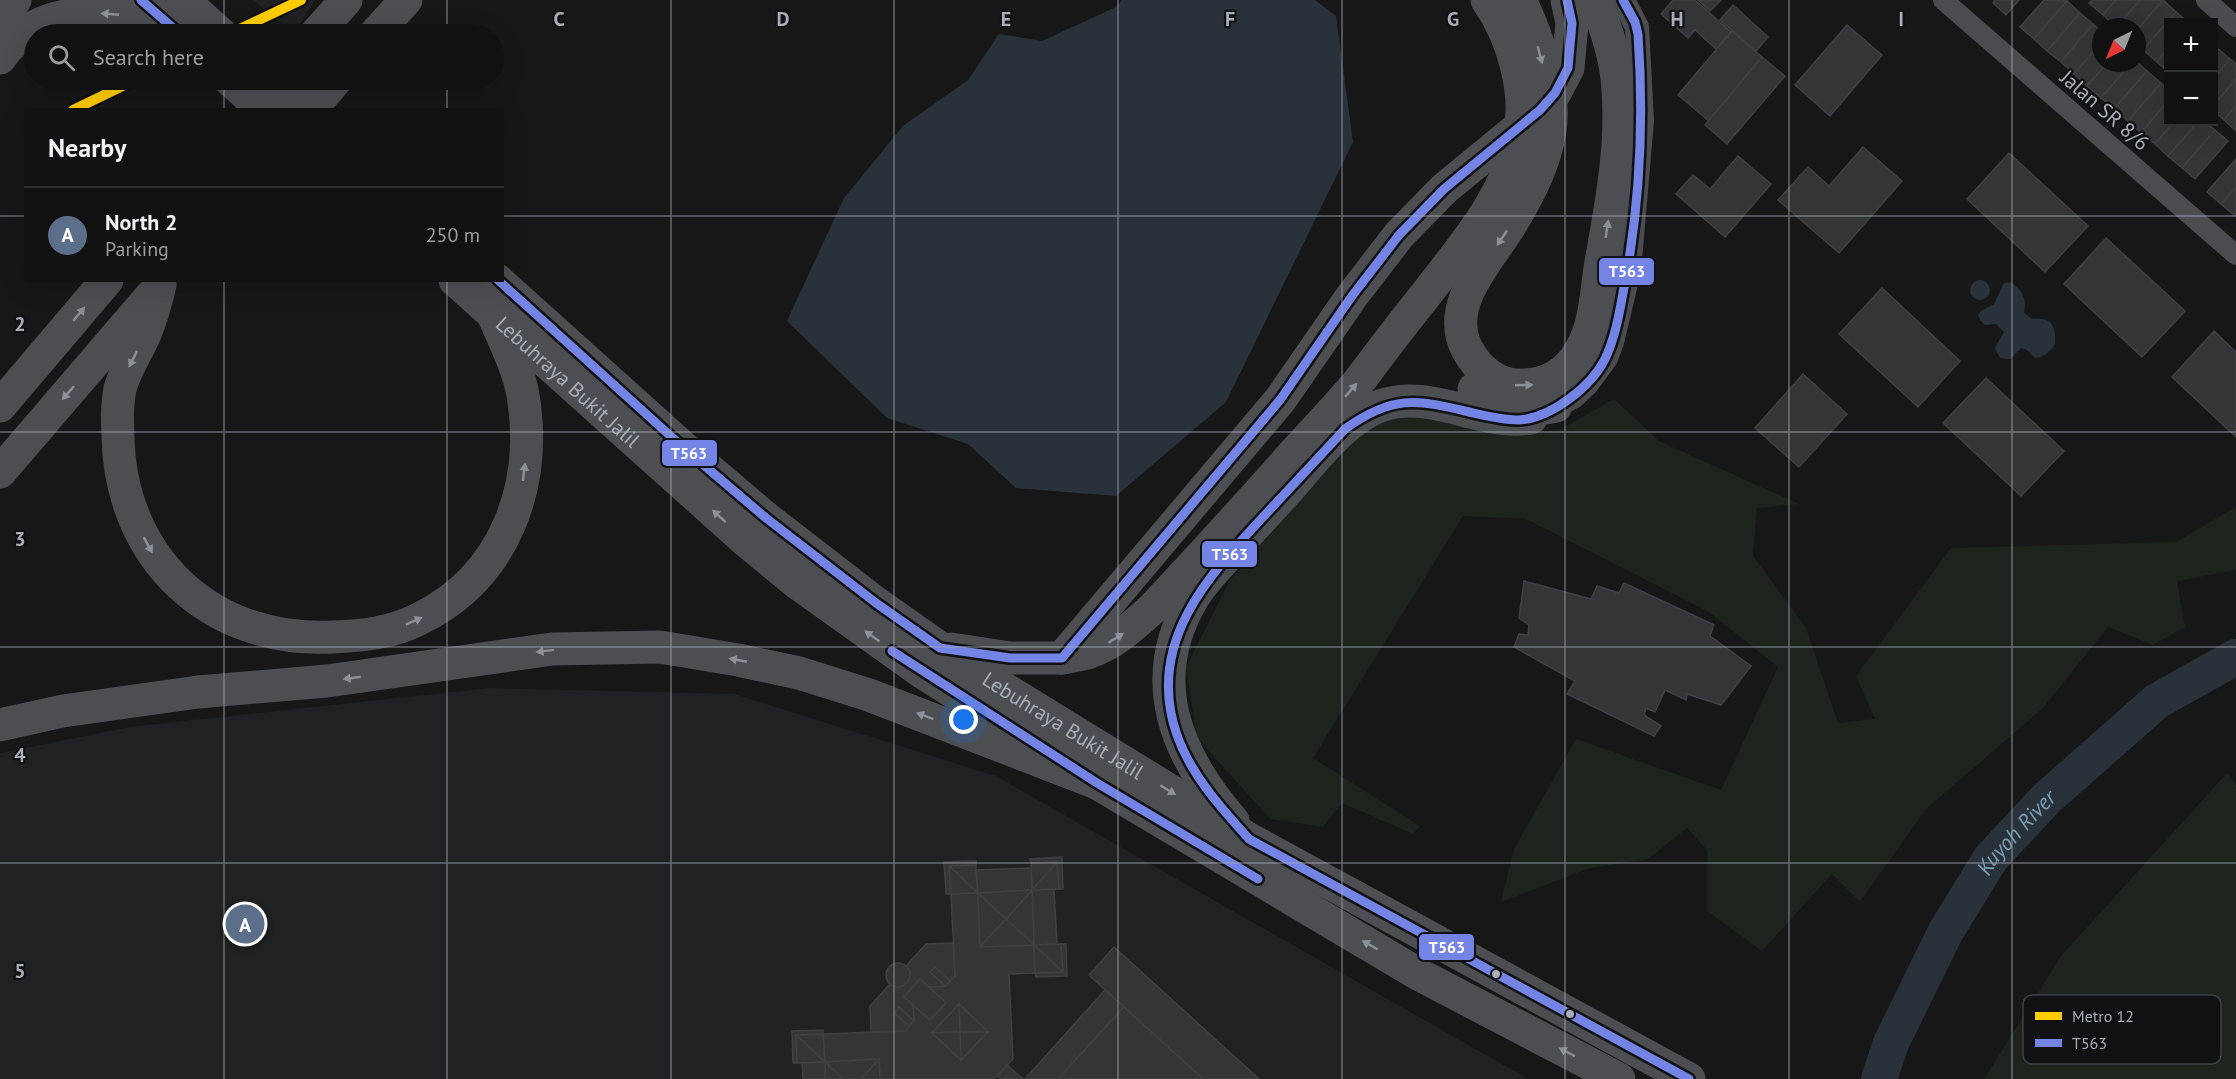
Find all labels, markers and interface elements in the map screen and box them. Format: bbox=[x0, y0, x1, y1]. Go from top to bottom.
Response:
text: C bbox=[553, 6, 565, 32]
text: D bbox=[777, 6, 790, 32]
text: E bbox=[1001, 6, 1011, 32]
text: F bbox=[1225, 6, 1235, 32]
text: G bbox=[1447, 6, 1459, 32]
text: H bbox=[1670, 6, 1684, 32]
text: I bbox=[1898, 6, 1904, 32]
one-way arrow bbox=[100, 9, 119, 19]
north arrow bbox=[2092, 18, 2146, 72]
map controls bbox=[2164, 18, 2218, 126]
button: + bbox=[2164, 18, 2218, 72]
search box bbox=[24, 24, 504, 90]
icon: search bbox=[45, 41, 78, 74]
text: Search here bbox=[93, 43, 204, 71]
one-way arrow bbox=[1536, 45, 1546, 64]
street label: Jalan SR 8/6 bbox=[2054, 63, 2155, 156]
button: − bbox=[2164, 72, 2218, 126]
text: Nearby bbox=[48, 131, 126, 164]
text: North 2 bbox=[105, 208, 177, 236]
one-way arrow bbox=[1602, 219, 1611, 238]
text: A bbox=[61, 222, 74, 248]
text: 250 m bbox=[426, 222, 480, 248]
one-way arrow bbox=[1496, 229, 1508, 245]
text: Parking bbox=[105, 236, 169, 262]
line badge: T563 bbox=[1598, 257, 1655, 286]
text: T563 bbox=[1609, 261, 1645, 281]
one-way arrow bbox=[72, 307, 85, 322]
street label: Lebuhraya Bukit Jalil bbox=[491, 310, 646, 453]
text: 2 bbox=[14, 311, 26, 337]
one-way arrow bbox=[128, 350, 137, 367]
one-way arrow bbox=[1514, 380, 1533, 389]
one-way arrow bbox=[1344, 382, 1357, 398]
one-way arrow bbox=[61, 385, 74, 401]
line badge: T563 bbox=[661, 439, 718, 467]
text: T563 bbox=[671, 443, 707, 463]
one-way arrow bbox=[519, 462, 529, 481]
one-way arrow bbox=[711, 509, 726, 523]
text: 3 bbox=[14, 526, 26, 552]
one-way arrow bbox=[143, 537, 153, 554]
line badge: T563 bbox=[1201, 540, 1258, 568]
text: T563 bbox=[1212, 544, 1248, 564]
one-way arrow bbox=[405, 617, 422, 626]
one-way arrow bbox=[864, 630, 880, 642]
one-way arrow bbox=[1108, 633, 1124, 644]
one-way arrow bbox=[535, 646, 554, 655]
one-way arrow bbox=[729, 655, 748, 664]
street label: Lebuhraya Bukit Jalil bbox=[978, 665, 1149, 785]
one-way arrow bbox=[342, 673, 361, 682]
your location bbox=[949, 705, 978, 734]
one-way arrow bbox=[916, 711, 934, 721]
text: 4 bbox=[14, 742, 26, 768]
water label: Kuyoh River bbox=[1970, 782, 2062, 880]
one-way arrow bbox=[1160, 784, 1176, 795]
pin: A bbox=[226, 902, 264, 946]
line badge: T563 bbox=[1418, 933, 1475, 961]
text: T563 bbox=[1429, 937, 1465, 957]
one-way arrow bbox=[1361, 940, 1378, 950]
text: 5 bbox=[14, 958, 26, 984]
unlabelled marker bbox=[1490, 968, 1502, 980]
legend bbox=[2023, 995, 2221, 1064]
text: Metro 12 bbox=[2072, 1006, 2134, 1026]
unlabelled marker bbox=[1564, 1008, 1576, 1020]
text: T563 bbox=[2072, 1033, 2107, 1053]
one-way arrow bbox=[1558, 1047, 1575, 1057]

